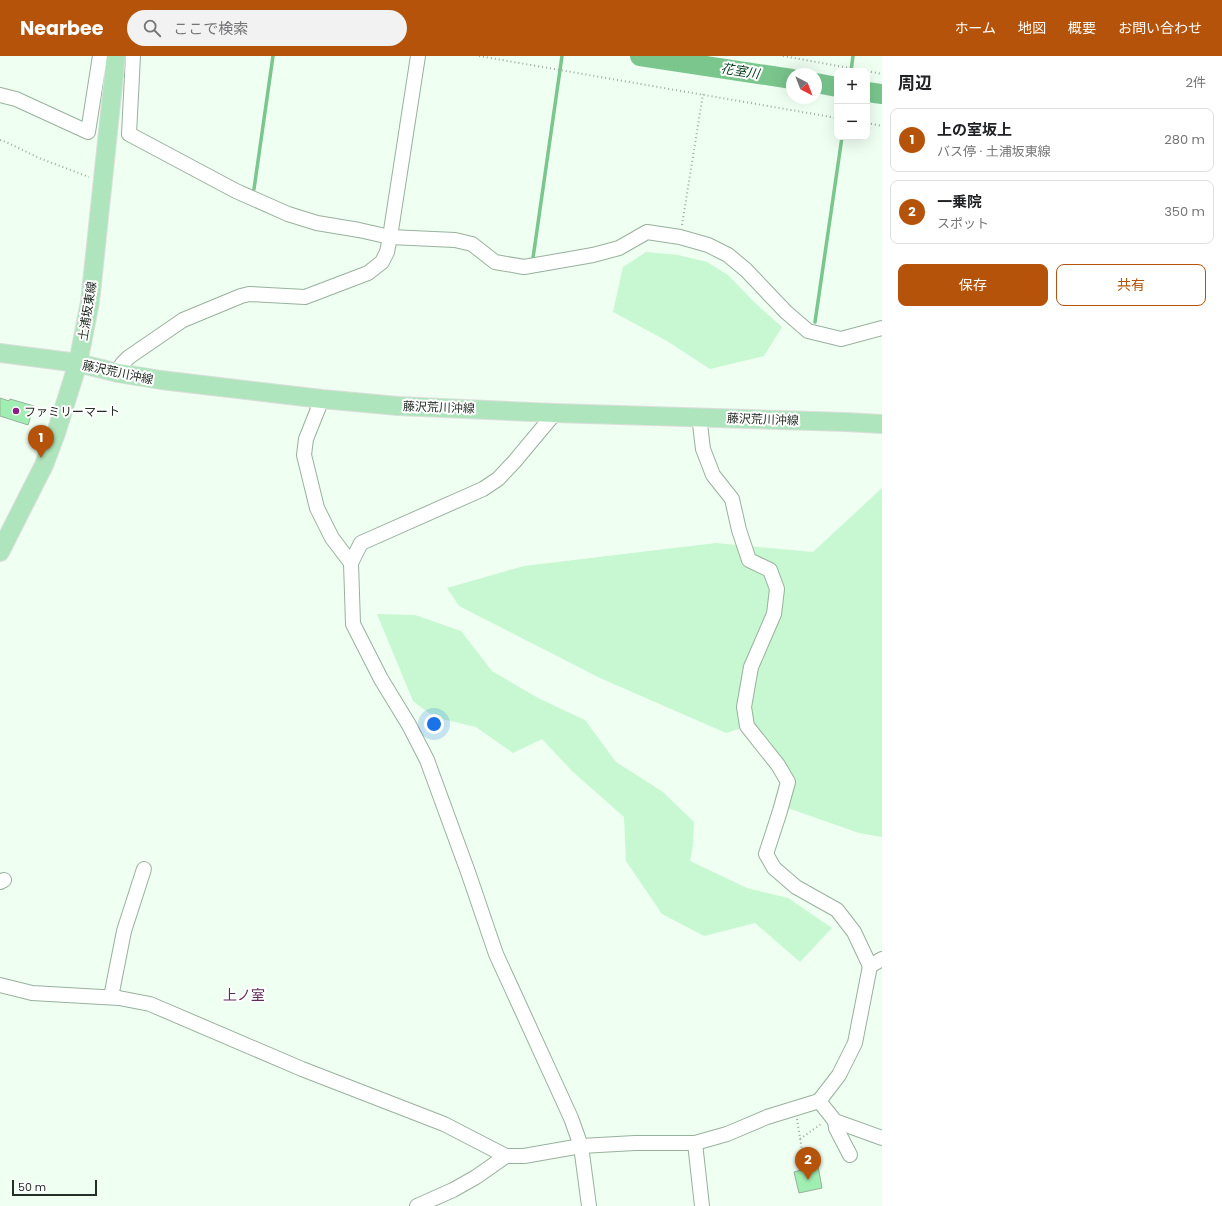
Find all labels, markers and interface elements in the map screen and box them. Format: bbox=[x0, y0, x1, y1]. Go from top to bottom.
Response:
search box bbox=[127, 10, 407, 46]
text: Nearbee bbox=[20, 15, 103, 42]
icon: search bbox=[141, 17, 163, 39]
text: ここで検索 bbox=[173, 18, 248, 39]
text: ホーム bbox=[954, 18, 996, 38]
text: 地図 bbox=[1018, 18, 1046, 38]
text: 概要 bbox=[1068, 18, 1096, 38]
text: お問い合わせ bbox=[1118, 18, 1202, 38]
water label: 花室川 bbox=[719, 59, 763, 84]
north arrow bbox=[786, 68, 822, 104]
map controls bbox=[834, 68, 870, 140]
button: + bbox=[834, 68, 870, 104]
text: 周辺 bbox=[898, 71, 932, 95]
text: 2件 bbox=[1186, 73, 1206, 92]
button: − bbox=[834, 104, 870, 140]
text: 上の室坂上 bbox=[937, 119, 1012, 140]
text: 1 bbox=[910, 130, 914, 149]
text: 280 m bbox=[1164, 130, 1205, 149]
text: バス停 · 土浦坂東線 bbox=[937, 142, 1051, 161]
text: 一乗院 bbox=[937, 191, 982, 212]
text: 2 bbox=[908, 202, 916, 221]
text: 350 m bbox=[1164, 202, 1205, 221]
text: スポット bbox=[937, 214, 989, 233]
button: 保存 bbox=[898, 264, 1048, 306]
button: 共有 bbox=[1056, 264, 1206, 306]
street label: 土浦坂東線 bbox=[74, 280, 100, 342]
street label: 藤沢荒川沖線 bbox=[81, 356, 155, 388]
street label: 藤沢荒川沖線 bbox=[403, 397, 475, 417]
place label: ファミリーマート bbox=[24, 403, 120, 420]
marker: ファミリーマート bbox=[11, 406, 21, 416]
street label: 藤沢荒川沖線 bbox=[727, 409, 799, 429]
pin: 1 bbox=[28, 425, 54, 458]
your location bbox=[424, 714, 444, 734]
district label: 上ノ室 bbox=[223, 985, 265, 1005]
pin: 2 bbox=[795, 1147, 821, 1180]
scale bar bbox=[12, 1178, 97, 1197]
text: 50 m bbox=[18, 1179, 46, 1195]

